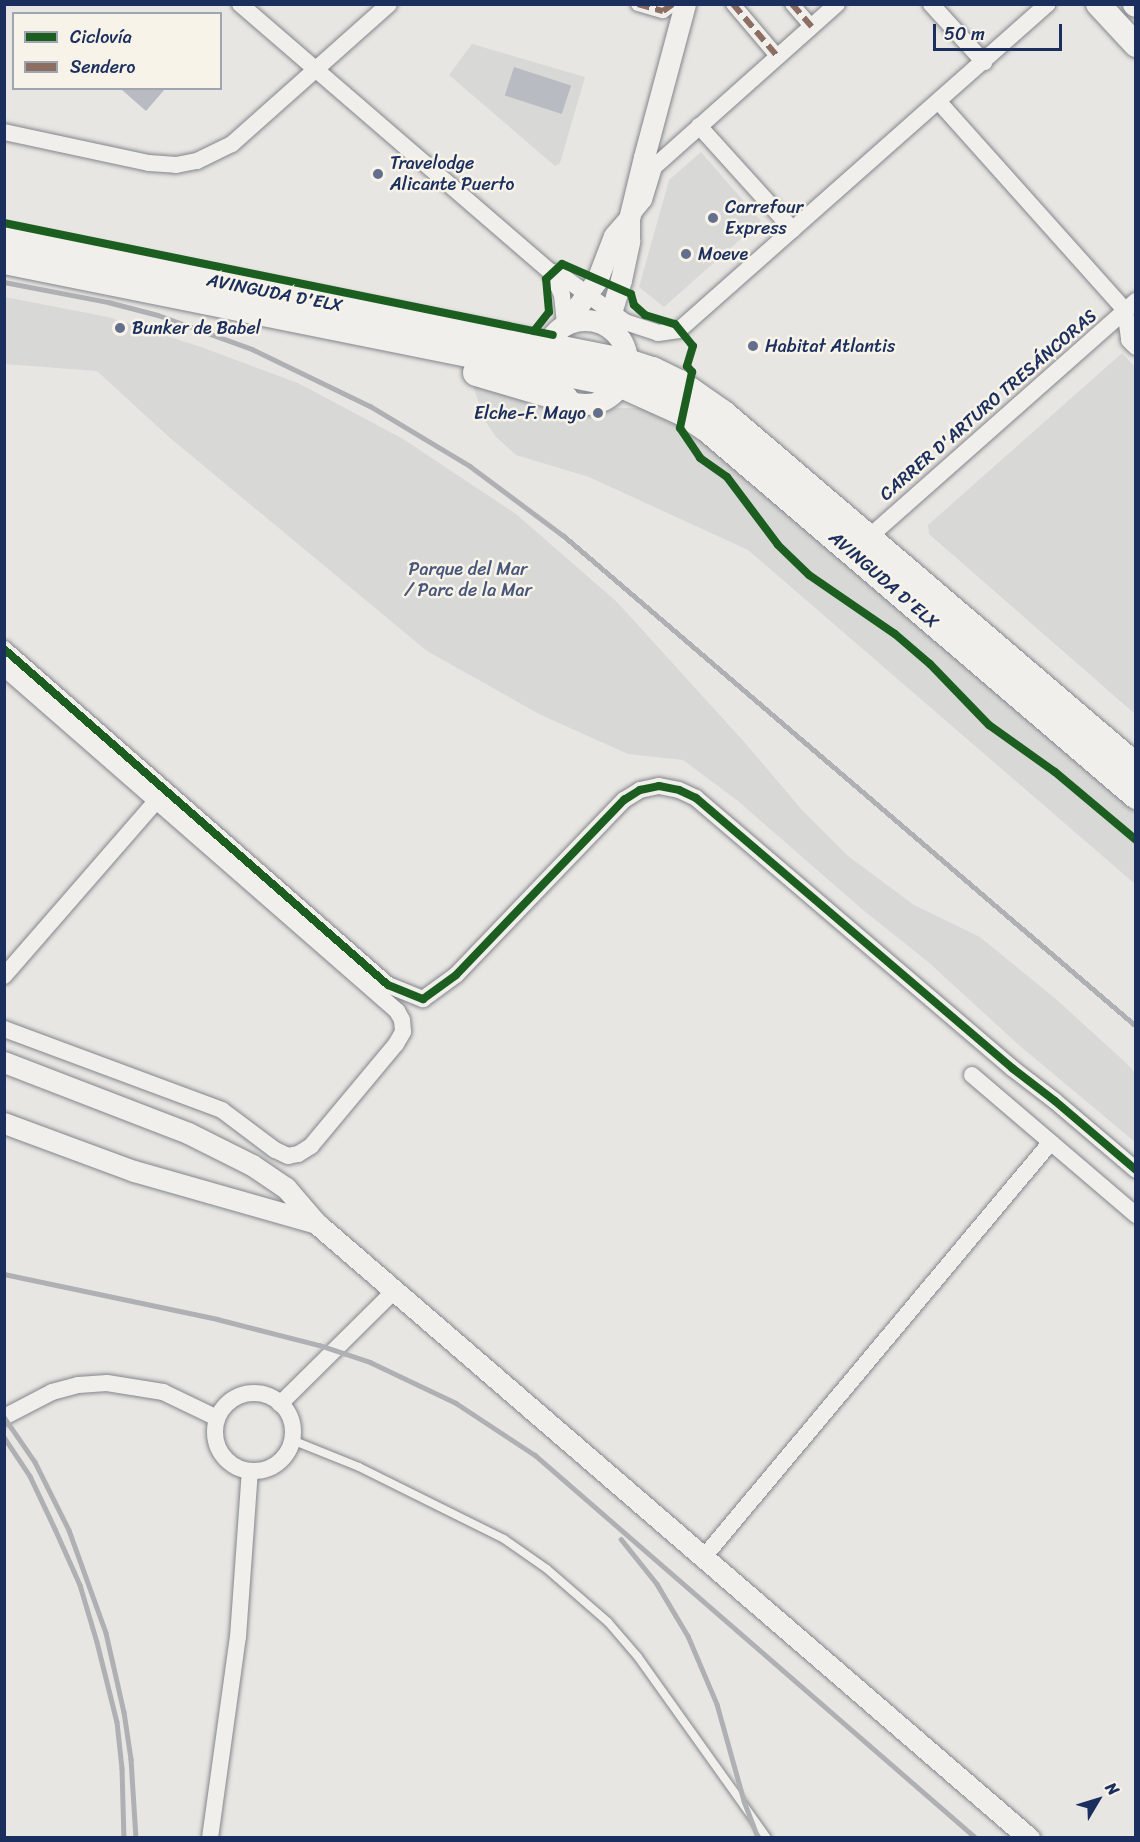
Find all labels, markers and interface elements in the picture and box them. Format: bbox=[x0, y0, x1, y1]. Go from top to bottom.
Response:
legend bbox=[12, 12, 222, 90]
scale bar bbox=[936, 12, 1065, 50]
text: 50 m bbox=[944, 18, 985, 50]
text: Ciclovía bbox=[70, 21, 132, 53]
text: Sendero bbox=[70, 51, 135, 83]
place label: Travelodge Alicante Puerto bbox=[390, 153, 515, 195]
marker: Travelodge Alicante Puerto bbox=[371, 167, 385, 181]
place label: Carrefour Express bbox=[725, 197, 803, 240]
marker: Carrefour Express bbox=[706, 211, 720, 225]
place label: Moeve bbox=[698, 243, 748, 265]
marker: Moeve bbox=[679, 247, 693, 261]
street label: AVINGUDA D'ELX bbox=[205, 269, 345, 317]
street label: CARRER D'ARTURO TRESÁNCORAS bbox=[875, 305, 1101, 505]
place label: Bunker de Babel bbox=[132, 317, 262, 339]
marker: Bunker de Babel bbox=[113, 321, 127, 335]
place label: Habitat Atlantis bbox=[765, 335, 895, 357]
marker: Habitat Atlantis bbox=[746, 339, 760, 353]
place label: Elche-F. Mayo bbox=[475, 402, 586, 424]
marker: Elche-F. Mayo bbox=[591, 406, 605, 420]
street label: AVINGUDA D'ELX bbox=[825, 526, 943, 634]
park label: Parque del Mar / Parc de la Mar bbox=[404, 559, 532, 602]
north arrow bbox=[1068, 1770, 1128, 1830]
text: N bbox=[1098, 1775, 1127, 1802]

